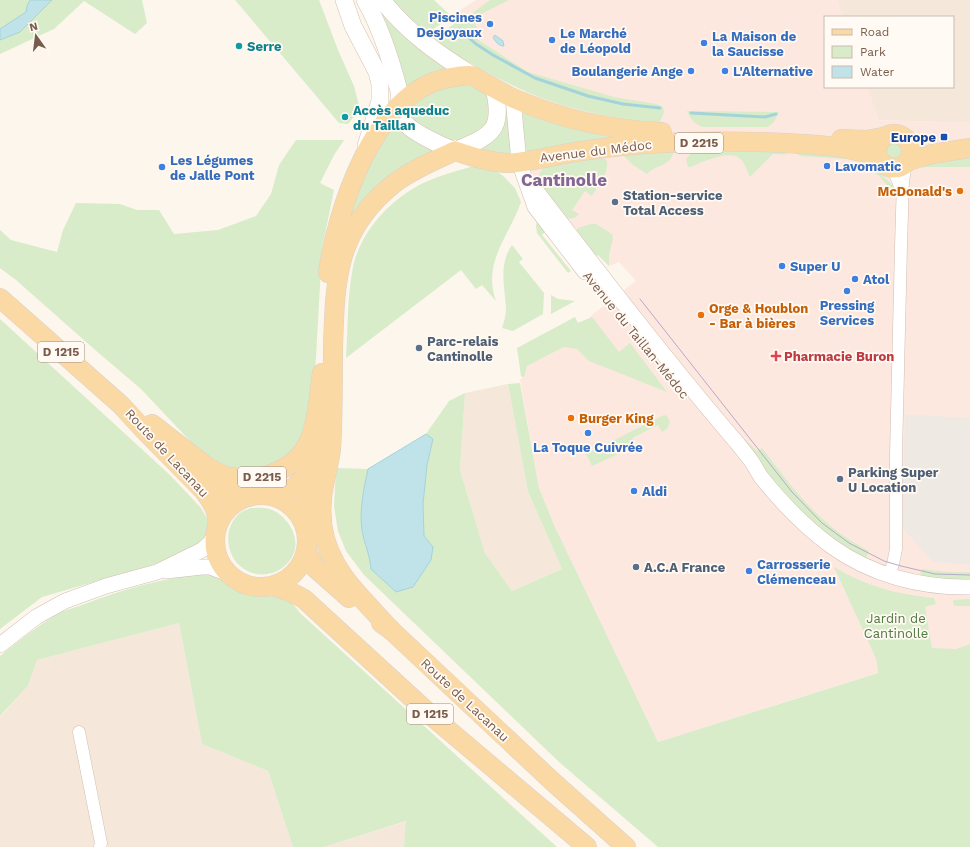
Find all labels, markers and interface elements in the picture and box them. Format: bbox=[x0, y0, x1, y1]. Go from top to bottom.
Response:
place label: Piscines Desjoyaux bbox=[417, 10, 482, 40]
north arrow bbox=[16, 16, 56, 56]
legend bbox=[824, 16, 954, 88]
text: N bbox=[28, 19, 39, 34]
marker: Piscines Desjoyaux bbox=[485, 19, 495, 29]
text: Road bbox=[860, 25, 889, 39]
place label: Le Marché de Léopold bbox=[560, 26, 631, 56]
place label: La Maison de la Saucisse bbox=[712, 29, 797, 59]
marker: Le Marché de Léopold bbox=[547, 35, 557, 45]
marker: La Maison de la Saucisse bbox=[699, 38, 709, 48]
place label: Serre bbox=[247, 39, 282, 54]
marker: Serre bbox=[234, 41, 244, 51]
text: Park bbox=[860, 45, 886, 59]
place label: Boulangerie Ange bbox=[572, 64, 683, 79]
place label: L'Alternative bbox=[733, 64, 814, 79]
text: Water bbox=[860, 65, 895, 79]
marker: Boulangerie Ange bbox=[686, 66, 696, 76]
marker: L'Alternative bbox=[720, 66, 730, 76]
place label: Accès aqueduc du Taillan bbox=[353, 103, 450, 133]
marker: Accès aqueduc du Taillan bbox=[340, 112, 350, 122]
place label: Europe bbox=[891, 130, 936, 145]
marker: Europe bbox=[939, 132, 949, 142]
road number: D 2215 bbox=[675, 133, 723, 153]
street label: Avenue du Médoc bbox=[539, 137, 653, 165]
place label: Les Légumes de Jalle Pont bbox=[170, 153, 255, 183]
place label: Lavomatic bbox=[835, 159, 902, 174]
marker: Lavomatic bbox=[822, 161, 832, 171]
marker: Les Légumes de Jalle Pont bbox=[157, 162, 167, 172]
district label: Cantinolle bbox=[521, 170, 607, 190]
place label: McDonald's bbox=[878, 184, 952, 199]
marker: McDonald's bbox=[955, 186, 965, 196]
place label: Station-service Total Access bbox=[623, 188, 723, 218]
marker: Station-service Total Access bbox=[610, 197, 620, 207]
place label: Super U bbox=[790, 259, 840, 274]
marker: Super U bbox=[777, 261, 787, 271]
street label: Avenue du Taillan-Médoc bbox=[580, 268, 692, 402]
place label: Atol bbox=[863, 272, 890, 287]
marker: Atol bbox=[850, 274, 860, 284]
marker: Pressing Services bbox=[842, 286, 852, 296]
place label: Pressing Services bbox=[820, 298, 875, 328]
place label: Orge & Houblon - Bar à bières bbox=[709, 301, 808, 331]
marker: Orge & Houblon - Bar à bières bbox=[696, 310, 706, 320]
place label: Parc-relais Cantinolle bbox=[427, 334, 498, 364]
road number: D 1215 bbox=[38, 342, 84, 362]
marker: Parc-relais Cantinolle bbox=[414, 343, 424, 353]
place label: Pharmacie Buron bbox=[784, 349, 894, 364]
marker: Pharmacie Buron bbox=[771, 351, 781, 361]
street label: Route de Lacanau bbox=[122, 406, 212, 500]
place label: Burger King bbox=[579, 411, 654, 426]
marker: Burger King bbox=[566, 413, 576, 423]
marker: La Toque Cuivrée bbox=[583, 428, 593, 438]
place label: La Toque Cuivrée bbox=[533, 440, 643, 455]
place label: Parking Super U Location bbox=[848, 465, 939, 495]
road number: D 2215 bbox=[238, 467, 286, 487]
marker: Parking Super U Location bbox=[835, 474, 845, 484]
place label: Aldi bbox=[642, 484, 667, 499]
marker: Aldi bbox=[629, 486, 639, 496]
place label: Carrosserie Clémenceau bbox=[757, 557, 836, 587]
place label: A.C.A France bbox=[644, 560, 726, 575]
marker: A.C.A France bbox=[631, 562, 641, 572]
marker: Carrosserie Clémenceau bbox=[744, 566, 754, 576]
park label: Jardin de Cantinolle bbox=[864, 611, 928, 641]
street label: Route de Lacanau bbox=[418, 655, 512, 745]
road number: D 1215 bbox=[407, 704, 453, 724]

